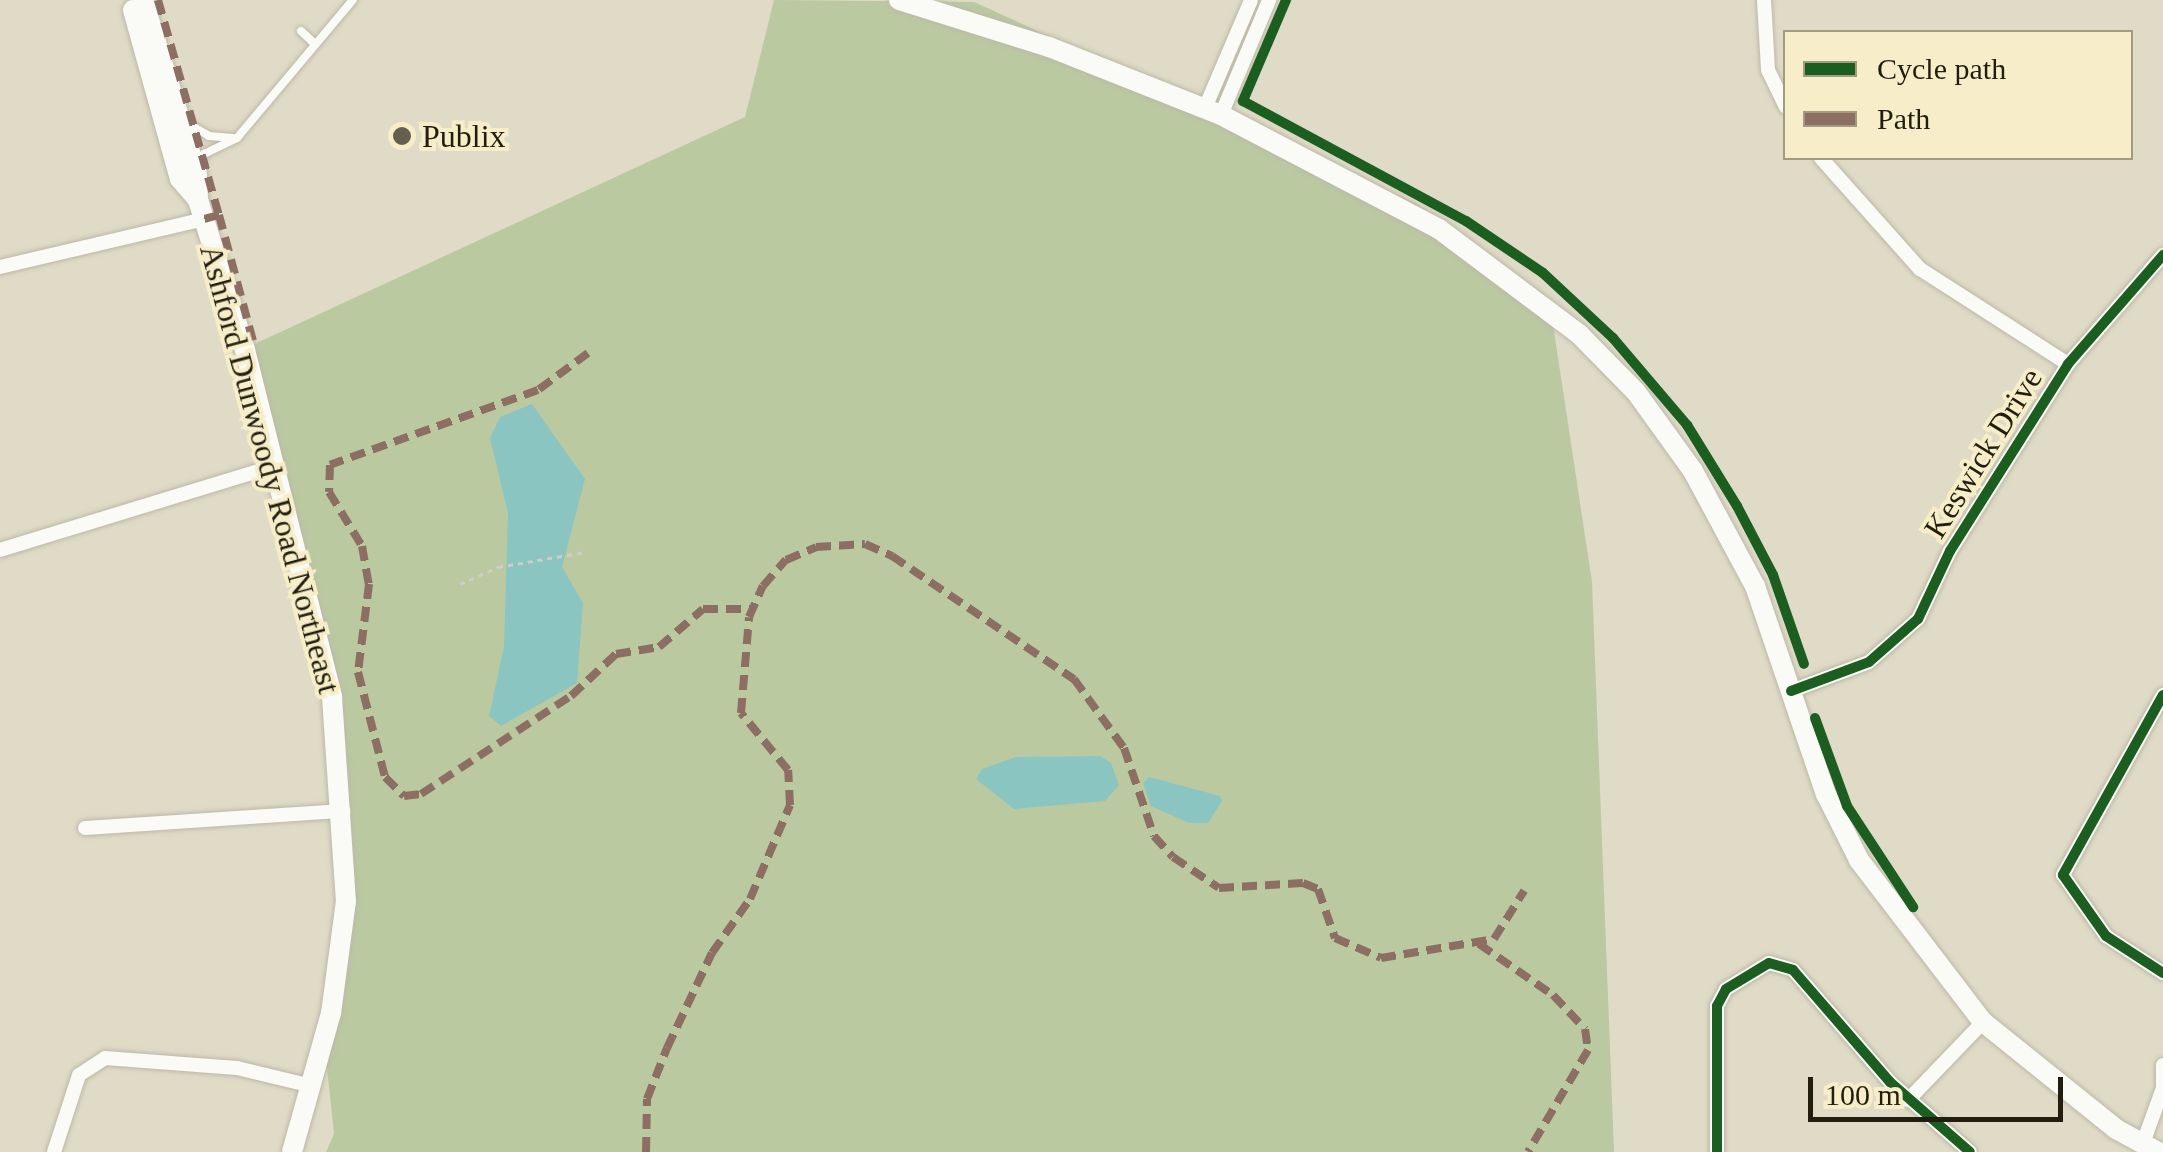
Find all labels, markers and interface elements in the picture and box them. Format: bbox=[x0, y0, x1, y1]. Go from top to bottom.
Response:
legend bbox=[1783, 30, 2133, 160]
text: Cycle path bbox=[1877, 52, 2006, 85]
text: Path bbox=[1877, 102, 1930, 135]
place label: Publix bbox=[422, 117, 506, 155]
marker: Publix bbox=[391, 125, 413, 147]
street label: Ashford Dunwoody Road Northeast bbox=[192, 240, 348, 698]
street label: Keswick Drive bbox=[1916, 361, 2050, 545]
scale bar bbox=[1813, 1057, 2068, 1119]
text: 100 m bbox=[1825, 1078, 1901, 1111]

